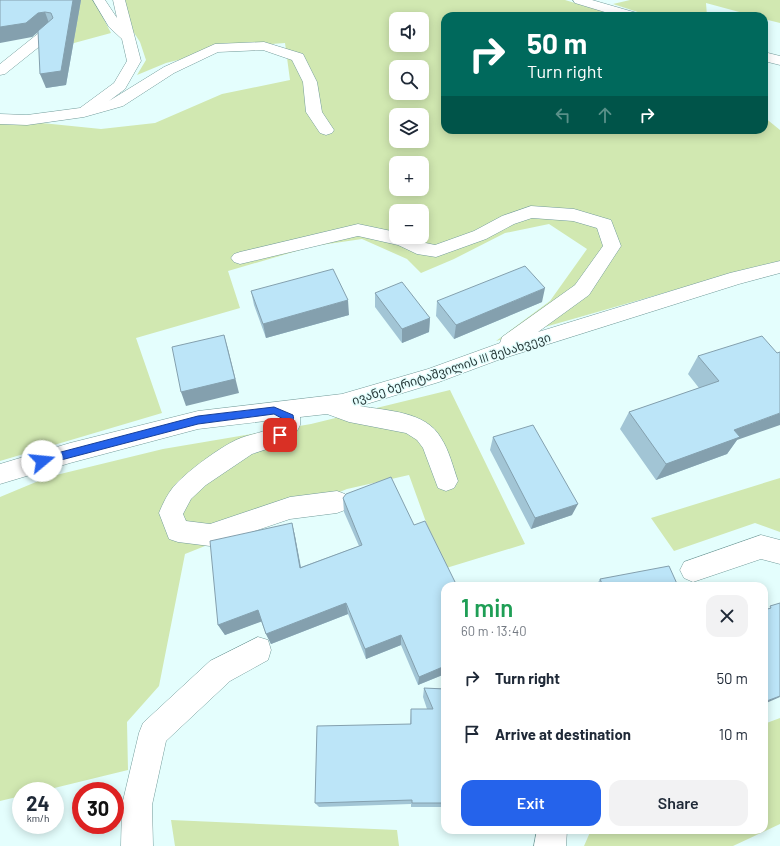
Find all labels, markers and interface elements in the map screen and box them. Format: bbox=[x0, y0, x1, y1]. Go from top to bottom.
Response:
map controls bbox=[389, 12, 429, 244]
button: sound bbox=[389, 12, 429, 52]
text: 50 m bbox=[527, 26, 587, 60]
icon: right bbox=[461, 28, 513, 80]
button: search bbox=[389, 60, 429, 100]
text: Turn right bbox=[527, 60, 603, 82]
icon: left bbox=[552, 104, 574, 126]
icon: ahead bbox=[594, 104, 616, 126]
icon: right bbox=[636, 104, 658, 126]
button: layers bbox=[389, 108, 429, 148]
button: + bbox=[389, 156, 429, 196]
button: − bbox=[389, 204, 429, 244]
street label: ივანე ბერიტაშვილის III შესახვევი bbox=[350, 329, 553, 409]
pin bbox=[263, 418, 297, 452]
icon: arrive bbox=[269, 424, 291, 446]
position arrow bbox=[21, 440, 63, 482]
text: 1 min bbox=[461, 593, 513, 622]
button: close bbox=[706, 595, 748, 637]
text: 60 m · 13:40 bbox=[461, 623, 526, 639]
icon: right bbox=[461, 667, 483, 689]
text: Turn right bbox=[495, 669, 560, 687]
text: 50 m bbox=[716, 669, 748, 687]
icon: arrive bbox=[461, 723, 483, 745]
text: Arrive at destination bbox=[495, 725, 631, 743]
text: 10 m bbox=[719, 725, 748, 743]
button: Exit bbox=[461, 780, 601, 826]
button: Share bbox=[609, 780, 748, 826]
speed limit sign: 30 bbox=[72, 782, 124, 834]
text: 24 bbox=[26, 791, 50, 815]
text: km/h bbox=[27, 812, 49, 824]

